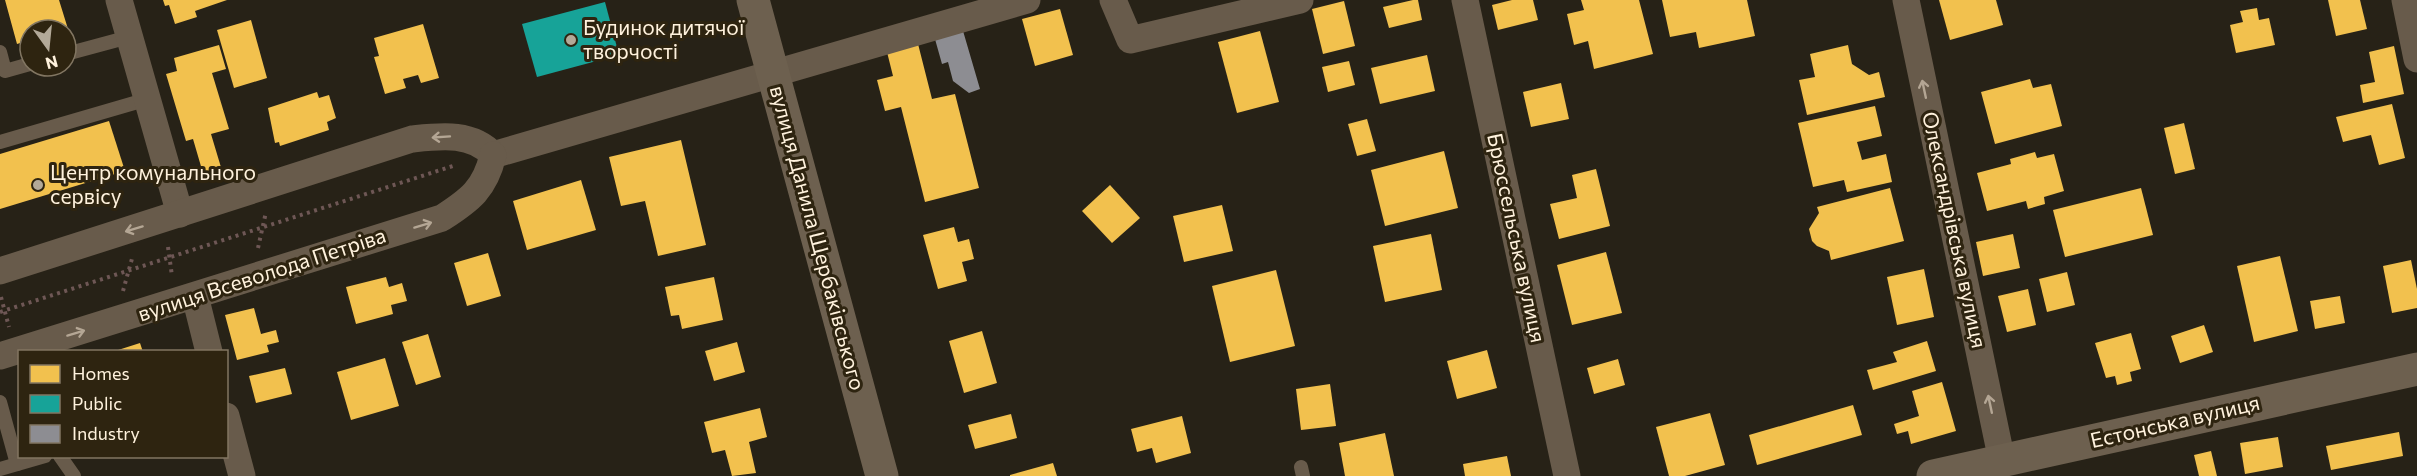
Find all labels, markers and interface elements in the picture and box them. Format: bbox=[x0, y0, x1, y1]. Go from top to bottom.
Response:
place label: Будинок дитячої творчості bbox=[583, 14, 745, 63]
north arrow bbox=[18, 18, 78, 78]
marker: Будинок дитячої творчості bbox=[564, 33, 578, 47]
text: N bbox=[44, 52, 60, 74]
one-way arrow bbox=[1918, 80, 1929, 100]
street label: вулиця Данила Щербаківського bbox=[766, 83, 871, 393]
street label: Олександрівська вулиця bbox=[1918, 109, 1993, 350]
one-way arrow bbox=[431, 131, 451, 142]
street label: Брюссельська вулиця bbox=[1483, 131, 1552, 345]
place label: Центр комунального сервісу bbox=[50, 159, 256, 208]
marker: Центр комунального сервісу bbox=[31, 178, 45, 192]
one-way arrow bbox=[413, 218, 432, 229]
street label: вулиця Всеволода Петріва bbox=[134, 222, 389, 326]
one-way arrow bbox=[125, 224, 144, 235]
one-way arrow bbox=[66, 327, 85, 338]
legend bbox=[18, 350, 228, 458]
text: Homes bbox=[72, 362, 130, 384]
street label: Естонська вулиця bbox=[2088, 389, 2262, 452]
text: Public bbox=[72, 392, 122, 414]
one-way arrow bbox=[1984, 394, 1995, 414]
text: Industry bbox=[72, 422, 140, 444]

